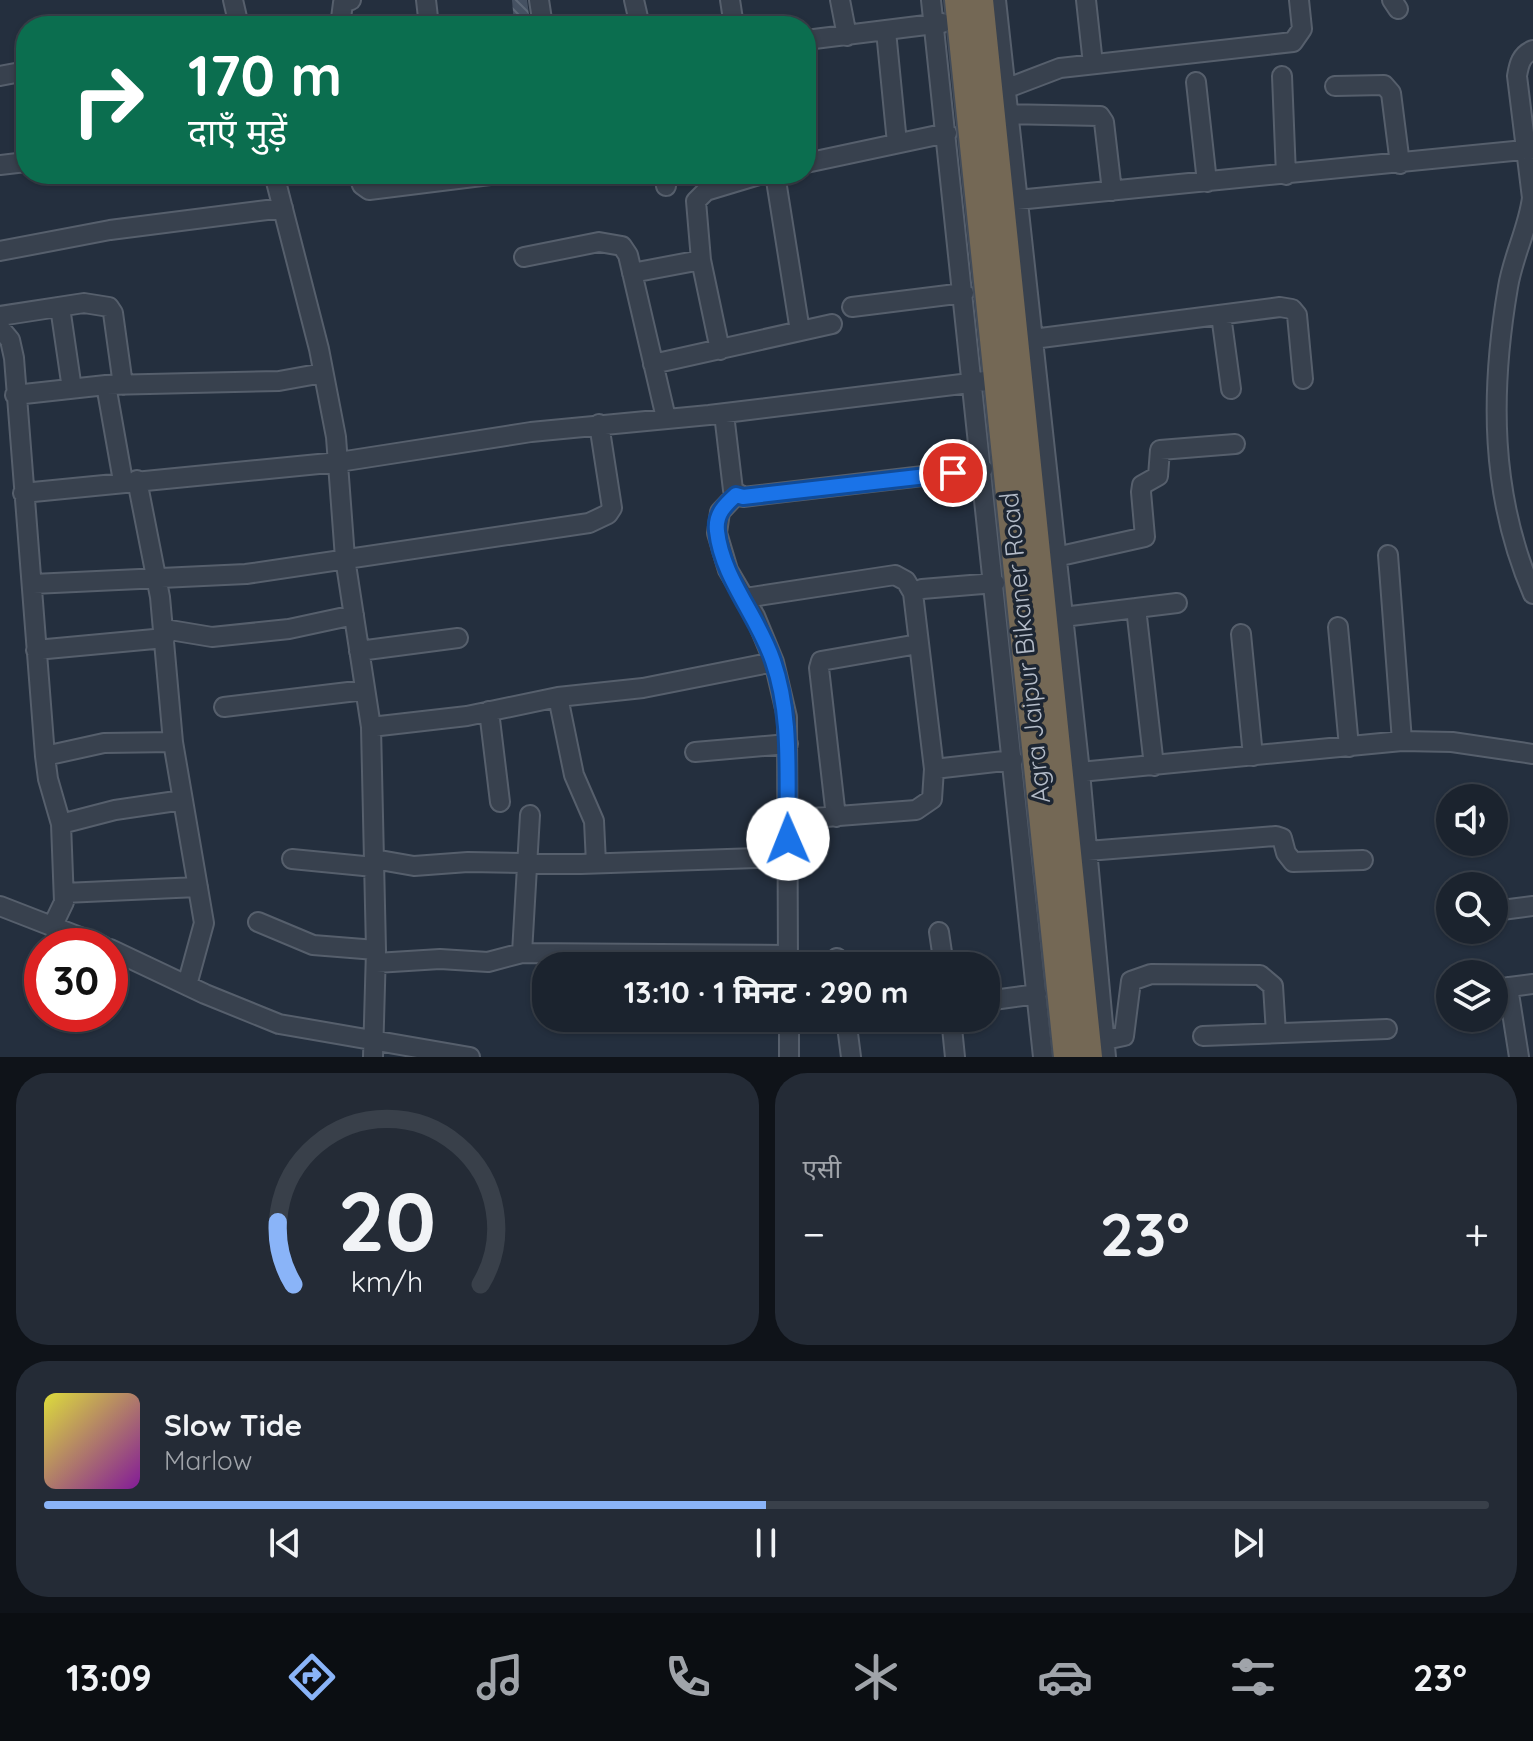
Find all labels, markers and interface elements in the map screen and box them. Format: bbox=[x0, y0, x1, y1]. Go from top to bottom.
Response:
text: 170 m bbox=[188, 40, 342, 110]
icon: right bbox=[56, 48, 160, 152]
text: दाएँ मुड़ें bbox=[188, 109, 287, 154]
pin bbox=[919, 439, 987, 507]
icon: arrive bbox=[931, 451, 975, 495]
street label: Agra Jaipur Bikaner Road bbox=[992, 491, 1057, 805]
map controls bbox=[1436, 784, 1508, 1032]
button: sound bbox=[1436, 784, 1508, 856]
position arrow bbox=[746, 797, 830, 881]
button: search bbox=[1436, 872, 1508, 944]
speed limit sign: 30 bbox=[24, 928, 128, 1032]
button: layers bbox=[1436, 960, 1508, 1032]
text: 13:10 · 1 मिनट · 290 m bbox=[624, 973, 908, 1011]
text: एसी bbox=[803, 1152, 841, 1185]
text: 20 bbox=[338, 1168, 436, 1272]
text: 23° bbox=[1100, 1196, 1190, 1271]
text: − bbox=[803, 1206, 825, 1261]
text: + bbox=[1464, 1206, 1489, 1261]
text: km/h bbox=[351, 1263, 424, 1299]
text: Slow Tide bbox=[164, 1406, 302, 1444]
text: Marlow bbox=[164, 1444, 252, 1477]
icon: previous bbox=[263, 1521, 307, 1565]
icon: pause bbox=[744, 1521, 788, 1565]
icon: next bbox=[1226, 1521, 1270, 1565]
icon: directions bbox=[284, 1649, 340, 1705]
icon: music bbox=[472, 1649, 528, 1705]
icon: phone bbox=[660, 1649, 716, 1705]
icon: climate bbox=[848, 1649, 904, 1705]
icon: car bbox=[1037, 1649, 1093, 1705]
icon: filters bbox=[1225, 1649, 1281, 1705]
text: 13:09 bbox=[66, 1655, 152, 1700]
text: 23° bbox=[1413, 1655, 1467, 1700]

